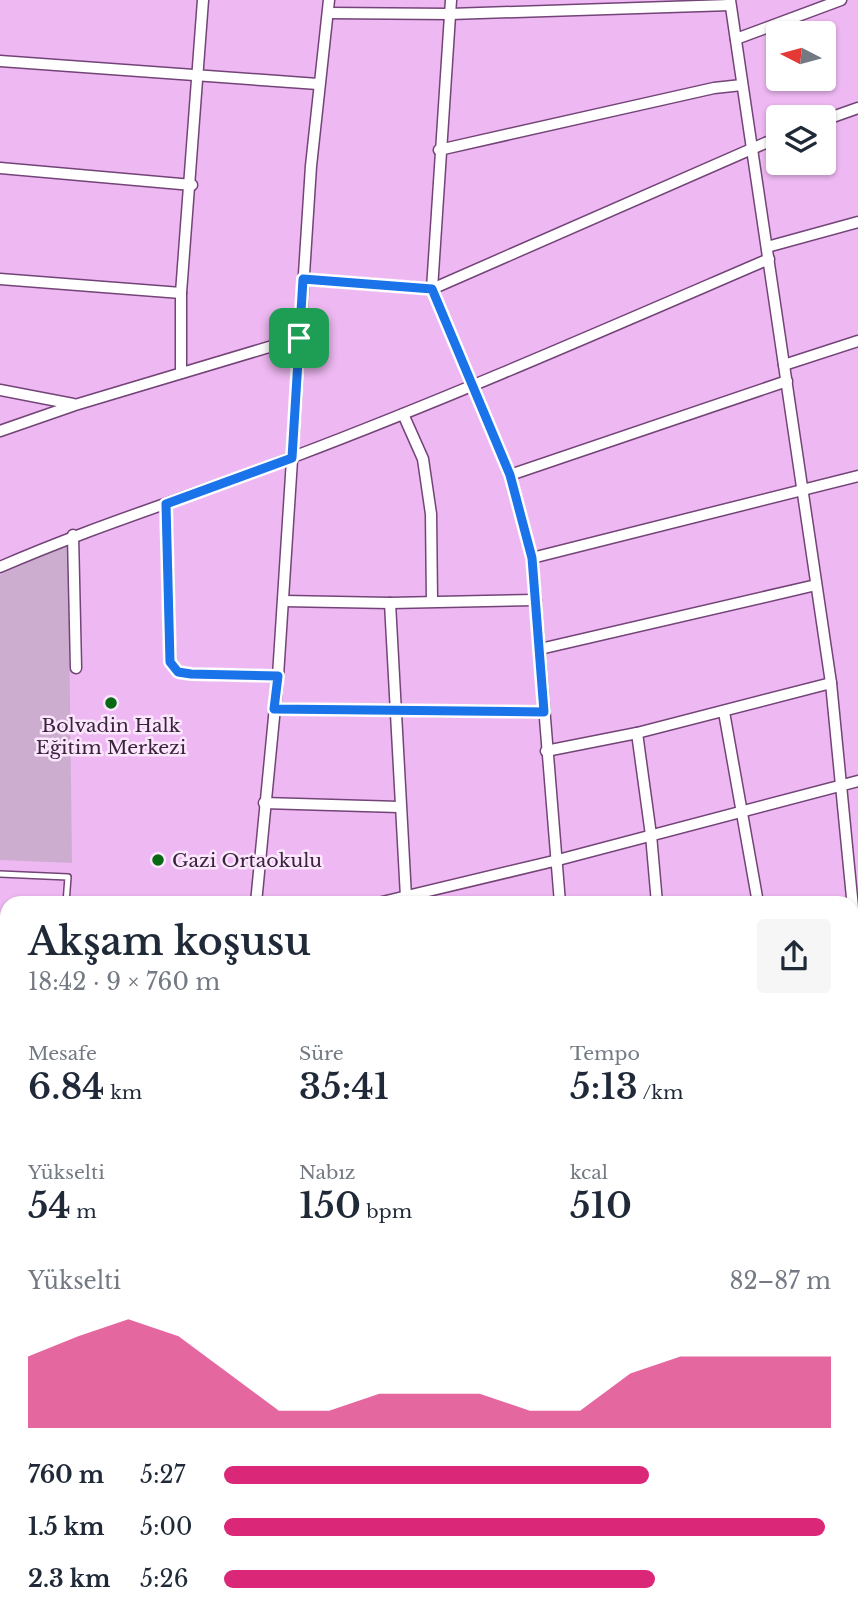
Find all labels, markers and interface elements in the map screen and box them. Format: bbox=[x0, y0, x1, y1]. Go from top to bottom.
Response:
north arrow bbox=[766, 21, 836, 91]
map controls bbox=[766, 21, 836, 175]
button: layers bbox=[766, 105, 836, 175]
pin bbox=[269, 308, 329, 368]
icon: arrive bbox=[280, 319, 318, 357]
marker: Bolvadin Halk Eğitim Merkezi bbox=[103, 695, 119, 711]
place label: Bolvadin Halk Eğitim Merkezi bbox=[36, 714, 187, 759]
place label: Gazi Ortaokulu bbox=[172, 849, 322, 872]
marker: Gazi Ortaokulu bbox=[150, 852, 166, 868]
text: Akşam koşusu bbox=[28, 918, 311, 965]
button: share bbox=[757, 919, 831, 993]
text: 18:42 · 9 × 760 m bbox=[28, 968, 220, 996]
text: Mesafe bbox=[28, 1042, 97, 1065]
text: Süre bbox=[299, 1042, 344, 1065]
text: Tempo bbox=[570, 1042, 640, 1065]
text: 6.84 bbox=[28, 1065, 105, 1108]
text: 35:41 bbox=[299, 1065, 389, 1108]
text: 5:13 bbox=[570, 1065, 638, 1108]
text: km bbox=[105, 1081, 142, 1104]
text: /km bbox=[638, 1081, 683, 1104]
text: Yükselti bbox=[28, 1161, 105, 1184]
text: Nabız bbox=[299, 1161, 355, 1184]
text: kcal bbox=[570, 1161, 608, 1184]
text: 54 bbox=[28, 1184, 71, 1227]
text: 150 bbox=[299, 1184, 361, 1227]
text: 510 bbox=[570, 1184, 632, 1227]
text: m bbox=[71, 1200, 97, 1223]
text: bpm bbox=[361, 1200, 412, 1223]
text: Yükselti bbox=[28, 1267, 121, 1295]
text: 82–87 m bbox=[729, 1267, 831, 1295]
text: 760 m bbox=[28, 1461, 104, 1489]
text: 5:27 bbox=[140, 1461, 185, 1489]
text: 1.5 km bbox=[28, 1513, 105, 1541]
text: 5:00 bbox=[140, 1513, 192, 1541]
text: 2.3 km bbox=[28, 1565, 110, 1593]
text: 5:26 bbox=[140, 1565, 189, 1593]

